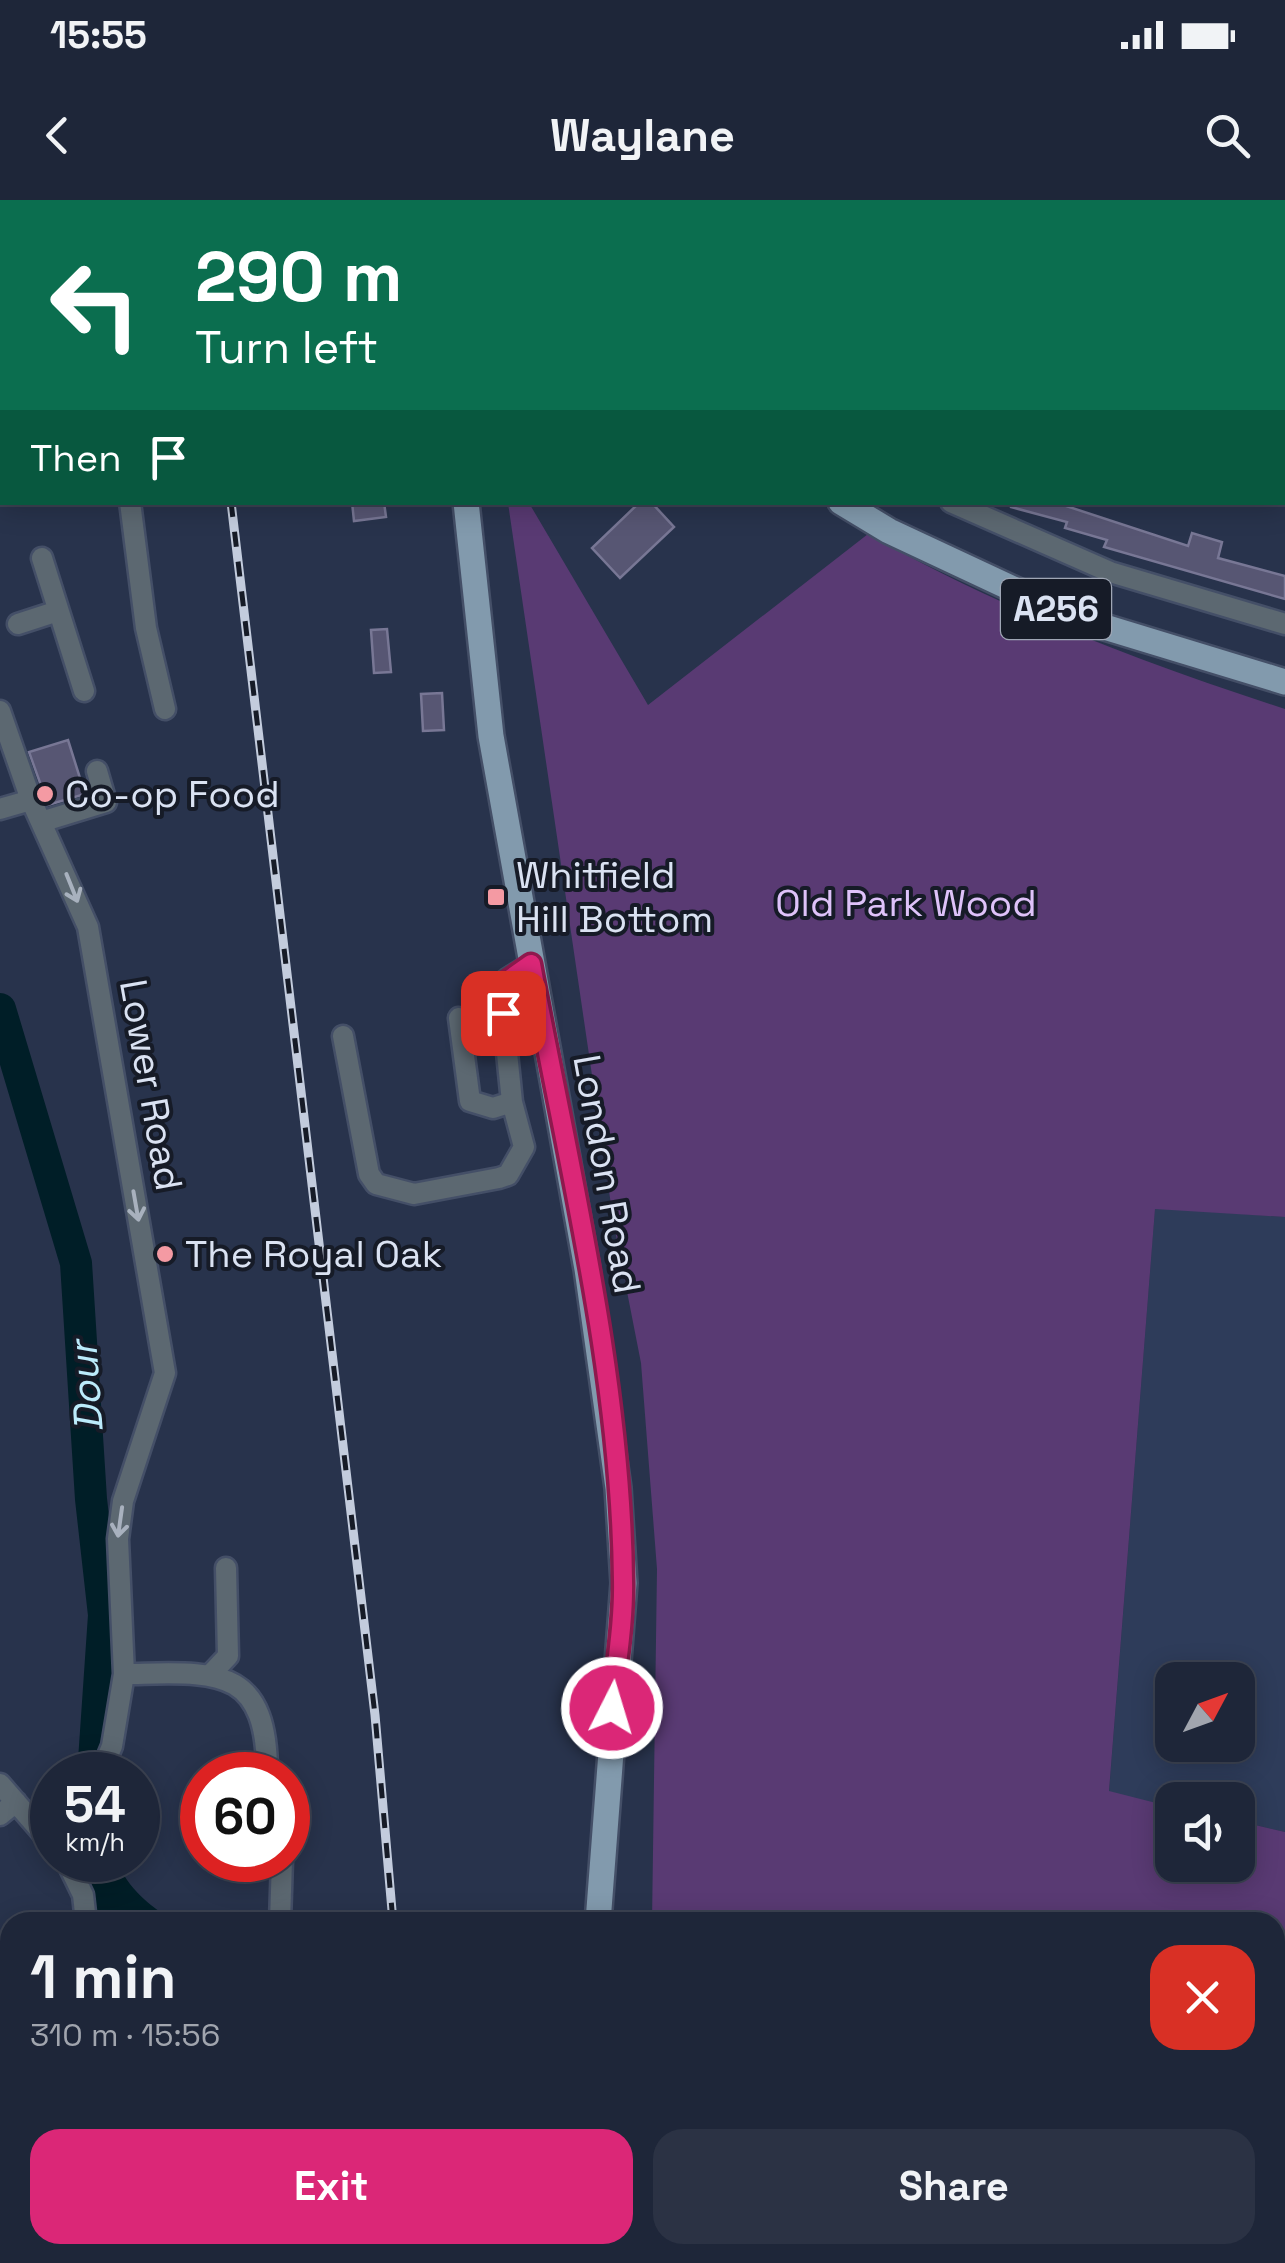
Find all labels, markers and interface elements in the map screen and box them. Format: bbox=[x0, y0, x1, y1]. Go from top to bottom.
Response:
text: 15:55 bbox=[50, 11, 147, 59]
text: Waylane bbox=[550, 107, 735, 164]
icon: back bbox=[30, 108, 85, 163]
icon: search bbox=[1200, 108, 1255, 163]
text: 290 m bbox=[195, 232, 402, 321]
icon: left bbox=[30, 240, 160, 370]
text: Turn left bbox=[195, 319, 378, 376]
icon: arrive bbox=[141, 430, 196, 485]
text: Then bbox=[30, 434, 121, 482]
road number: A256 bbox=[1001, 579, 1111, 639]
place label: Co-op Food bbox=[65, 770, 280, 818]
marker: Co-op Food bbox=[34, 783, 56, 805]
place label: Whitfield Hill Bottom bbox=[516, 851, 713, 943]
one-way arrow bbox=[65, 872, 83, 903]
park label: Old Park Wood bbox=[775, 879, 1037, 927]
marker: Whitfield Hill Bottom bbox=[485, 886, 507, 908]
pin bbox=[461, 971, 546, 1056]
street label: Lower Road bbox=[109, 976, 193, 1194]
icon: arrive bbox=[476, 986, 531, 1041]
street label: London Road bbox=[562, 1051, 652, 1297]
one-way arrow bbox=[127, 1189, 146, 1222]
place label: The Royal Oak bbox=[185, 1230, 442, 1278]
marker: The Royal Oak bbox=[154, 1243, 176, 1265]
water label: Dour bbox=[57, 1336, 115, 1434]
one-way arrow bbox=[111, 1505, 129, 1537]
position arrow bbox=[560, 1656, 664, 1760]
north arrow bbox=[1155, 1662, 1255, 1762]
map controls bbox=[1155, 1662, 1255, 1882]
speed limit sign: 60 bbox=[180, 1752, 310, 1882]
text: 54 bbox=[64, 1773, 126, 1837]
button: sound bbox=[1155, 1782, 1255, 1882]
text: km/h bbox=[65, 1826, 125, 1858]
text: 1 min bbox=[30, 1939, 177, 2016]
button: close bbox=[1150, 1945, 1255, 2050]
text: 310 m · 15:56 bbox=[30, 2015, 220, 2055]
button: Exit bbox=[30, 2129, 633, 2244]
button: Share bbox=[653, 2129, 1255, 2244]

